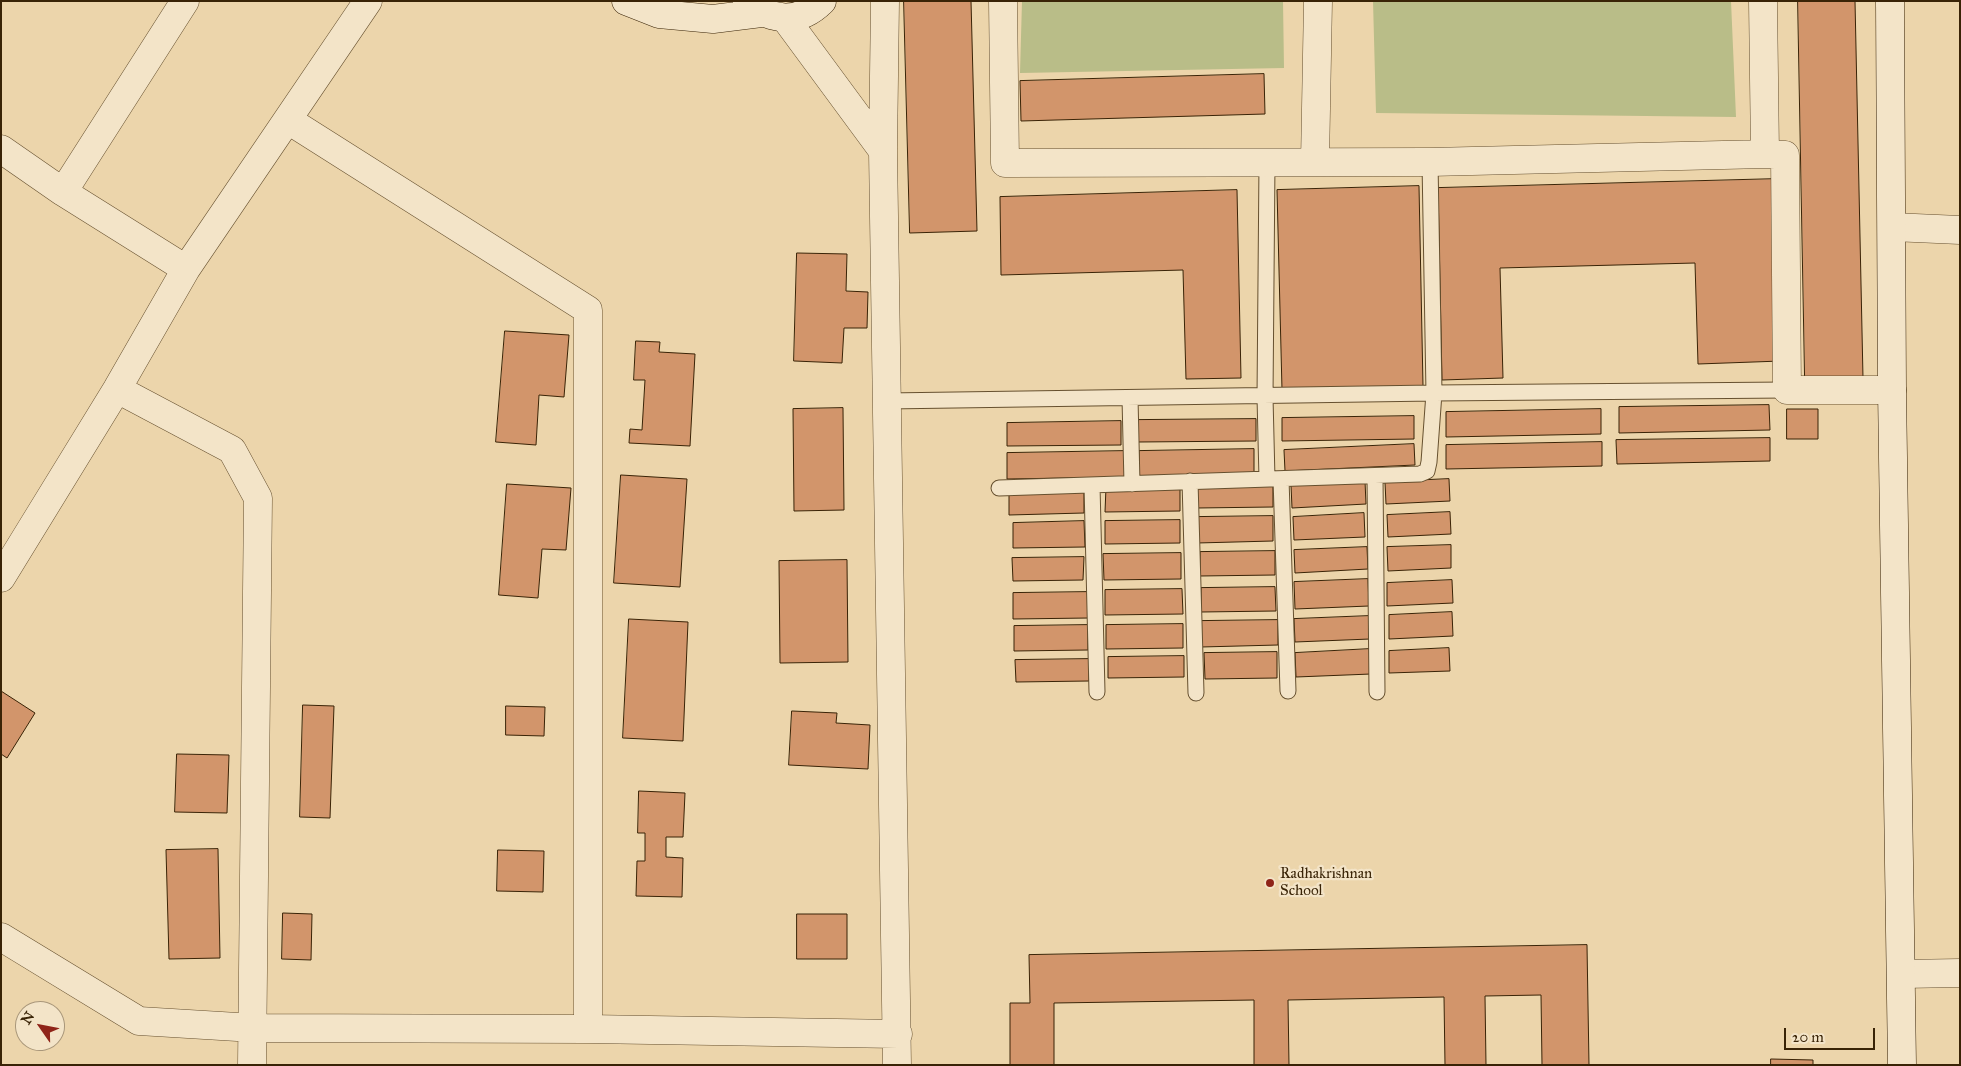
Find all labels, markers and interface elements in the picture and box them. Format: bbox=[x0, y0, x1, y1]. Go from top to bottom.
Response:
place label: Radhakrishnan School bbox=[1280, 865, 1372, 900]
marker: Radhakrishnan School bbox=[1264, 877, 1276, 889]
north arrow bbox=[15, 1001, 65, 1051]
text: N bbox=[17, 1008, 38, 1028]
scale bar bbox=[1786, 1018, 1877, 1050]
text: 20 m bbox=[1792, 1028, 1824, 1046]

